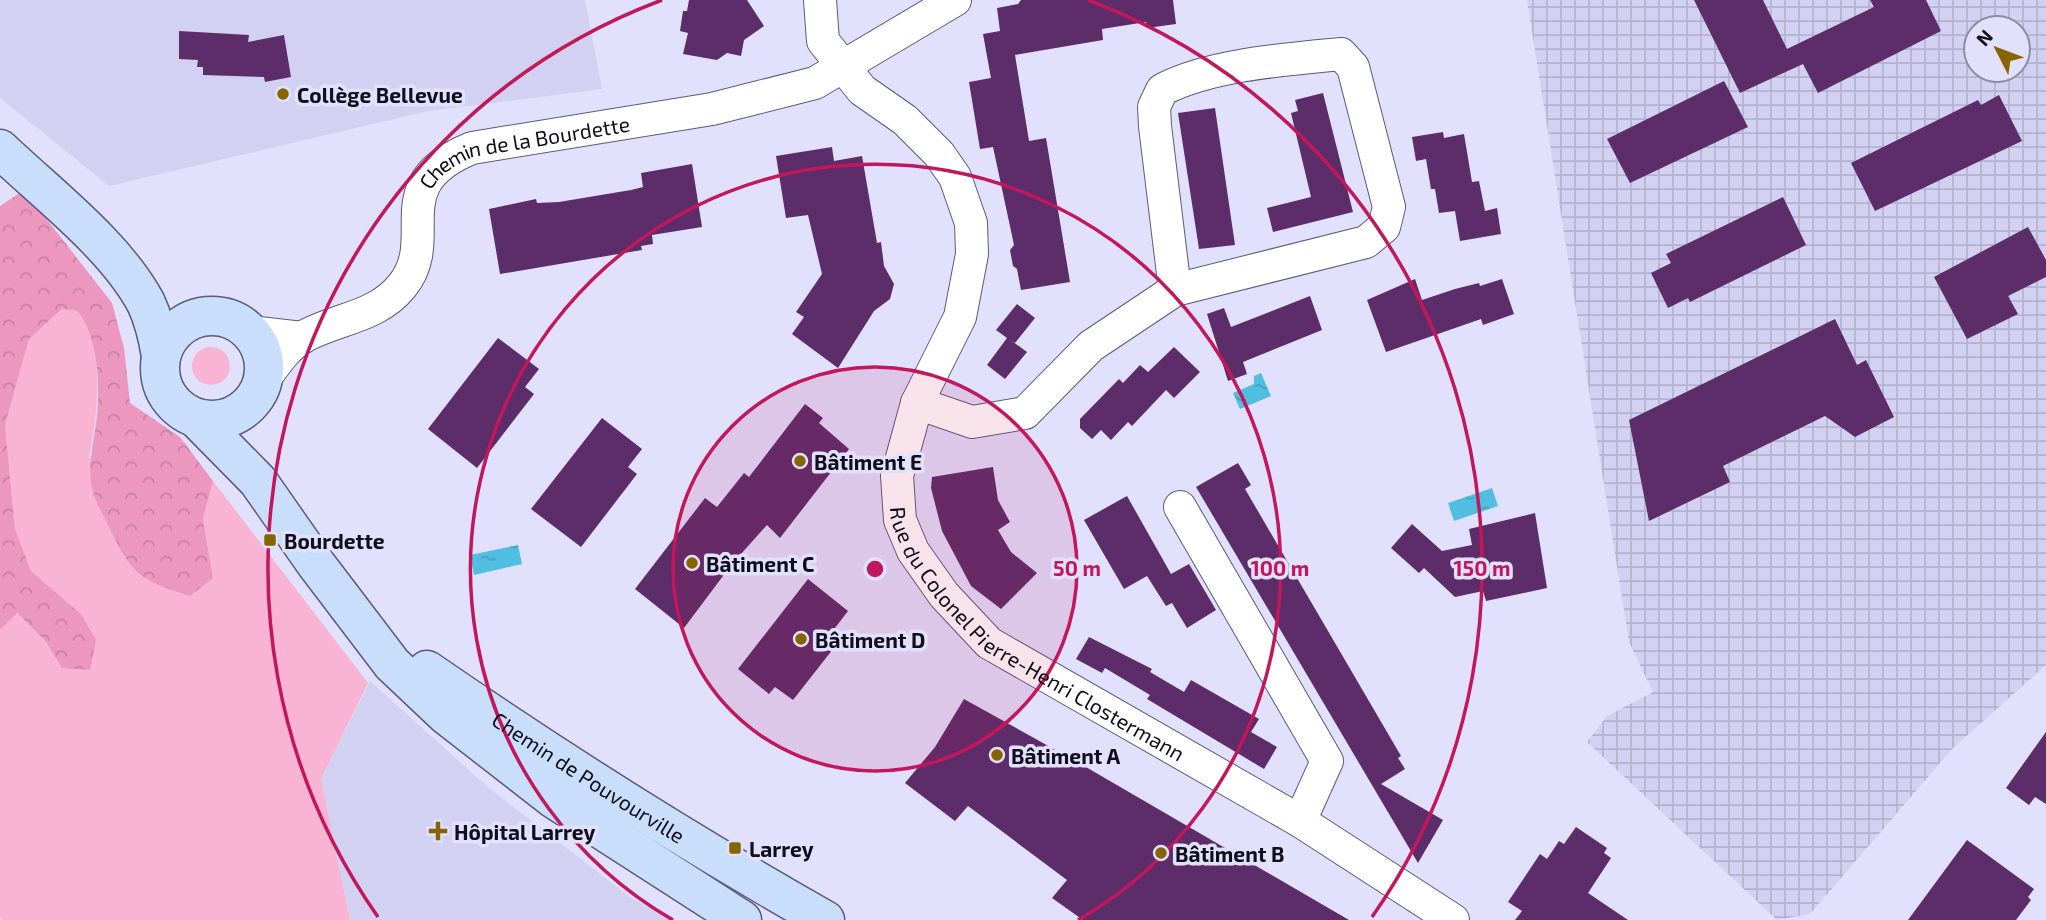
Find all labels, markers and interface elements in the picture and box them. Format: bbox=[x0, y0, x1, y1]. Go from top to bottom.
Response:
north arrow bbox=[1962, 14, 2032, 84]
text: N bbox=[1971, 24, 1997, 50]
place label: Collège Bellevue bbox=[297, 82, 463, 107]
marker: Collège Bellevue bbox=[275, 86, 291, 102]
street label: Chemin de la Bourdette bbox=[413, 110, 631, 193]
place label: Bâtiment E bbox=[814, 449, 922, 474]
marker: Bâtiment E bbox=[792, 453, 808, 469]
street label: Rue du Colonel Pierre-Henri Clostermann bbox=[887, 506, 1190, 765]
place label: Bourdette bbox=[284, 528, 385, 553]
marker: Bourdette bbox=[262, 532, 278, 548]
place label: Bâtiment C bbox=[706, 551, 814, 576]
marker: Bâtiment C bbox=[684, 555, 700, 571]
text: 50 m bbox=[1053, 555, 1101, 580]
text: 100 m bbox=[1251, 555, 1309, 580]
text: 150 m bbox=[1454, 555, 1510, 580]
centre of rings bbox=[863, 557, 887, 581]
place label: Bâtiment D bbox=[815, 627, 925, 652]
marker: Bâtiment D bbox=[793, 631, 809, 647]
street label: Chemin de Pouvourville bbox=[488, 706, 690, 847]
place label: Bâtiment A bbox=[1011, 743, 1120, 768]
marker: Bâtiment A bbox=[989, 747, 1005, 763]
place label: Hôpital Larrey bbox=[454, 819, 596, 845]
marker: Hôpital Larrey bbox=[428, 821, 448, 841]
place label: Larrey bbox=[749, 836, 814, 862]
marker: Larrey bbox=[727, 840, 743, 856]
place label: Bâtiment B bbox=[1175, 841, 1284, 866]
marker: Bâtiment B bbox=[1153, 845, 1169, 861]

